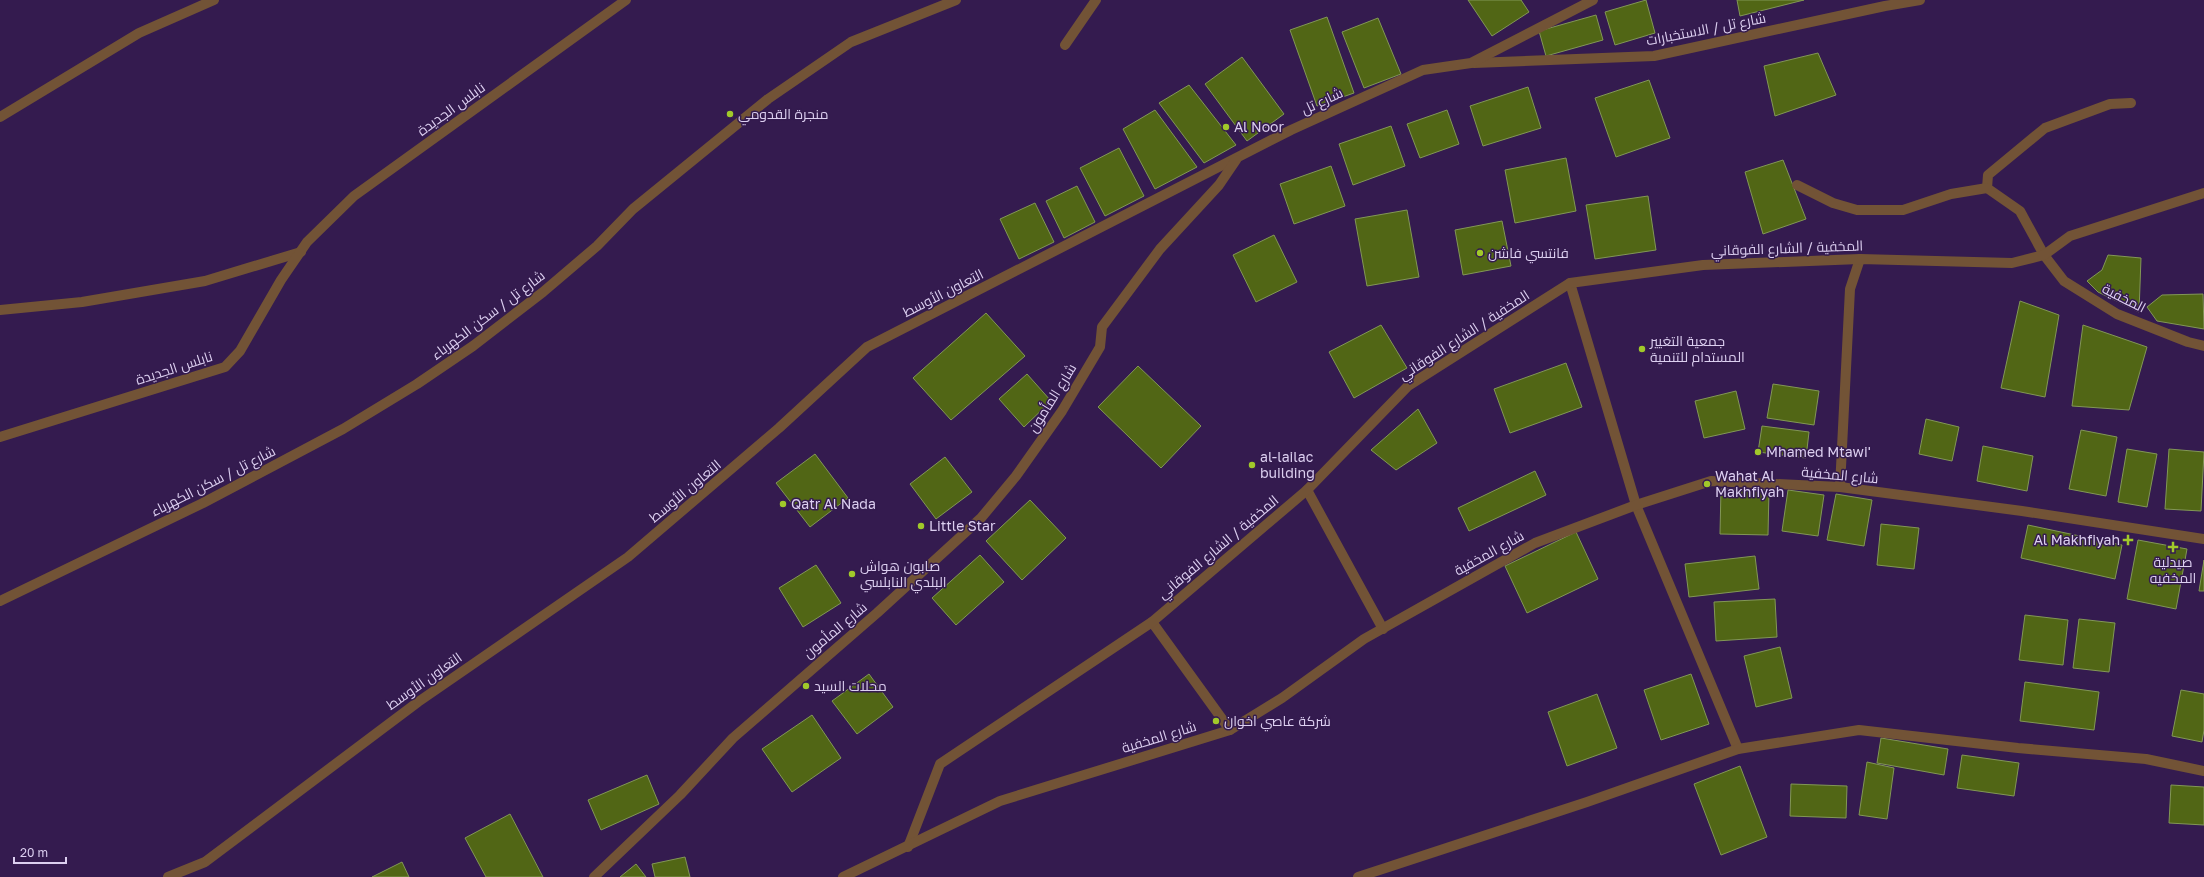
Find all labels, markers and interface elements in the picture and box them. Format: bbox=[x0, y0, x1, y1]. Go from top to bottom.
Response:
street label: شارع تل / الاستخبارات bbox=[1645, 9, 1767, 49]
street label: نابلس الجديدة bbox=[413, 78, 488, 139]
street label: شارع تل bbox=[1298, 84, 1346, 118]
place label: منجرة القدومي bbox=[738, 105, 828, 126]
marker: منجرة القدومي bbox=[725, 109, 735, 119]
place label: Al Noor bbox=[1234, 118, 1285, 135]
marker: Al Noor bbox=[1221, 122, 1231, 132]
street label: المخفية / الشارع الفوقاني bbox=[1710, 236, 1864, 263]
place label: فانتسي فاشن bbox=[1488, 244, 1569, 264]
marker: فانتسي فاشن bbox=[1475, 248, 1485, 258]
street label: التعاون الأوسط bbox=[900, 265, 986, 320]
street label: شارع تل / سكن الكهرباء bbox=[428, 266, 548, 364]
street label: المخفية bbox=[2100, 279, 2149, 316]
street label: المخفية / الشارع الفوقاني bbox=[1395, 286, 1534, 387]
place label: جمعية التغيير المستدام للتنمية bbox=[1649, 332, 1745, 367]
marker: جمعية التغيير المستدام للتنمية bbox=[1637, 344, 1647, 354]
street label: نابلس الجديدة bbox=[133, 347, 214, 388]
street label: شارع المأمون bbox=[1024, 360, 1080, 436]
street label: شارع تل / سكن الكهرباء bbox=[148, 442, 278, 520]
place label: Mhamed Mtawi' bbox=[1766, 443, 1871, 460]
marker: Mhamed Mtawi' bbox=[1753, 447, 1763, 457]
place label: al-lailac building bbox=[1260, 448, 1315, 481]
street label: التعاون الأوسط bbox=[645, 456, 724, 526]
marker: al-lailac building bbox=[1247, 460, 1257, 470]
street label: شارع المخفية bbox=[1801, 463, 1879, 487]
place label: Wahat Al Makhfiyah bbox=[1715, 467, 1784, 500]
marker: Wahat Al Makhfiyah bbox=[1702, 479, 1712, 489]
street label: المخفية / الشارع الفوقاني bbox=[1154, 491, 1284, 605]
place label: Qatr Al Nada bbox=[791, 495, 876, 512]
marker: Qatr Al Nada bbox=[778, 499, 788, 509]
place label: Little Star bbox=[929, 517, 996, 534]
marker: Little Star bbox=[916, 521, 926, 531]
street label: شارع المخفية bbox=[1451, 526, 1527, 580]
place label: Al Makhfiyah bbox=[2034, 531, 2120, 548]
marker: Al Makhfiyah bbox=[2123, 535, 2133, 545]
marker: صيدلية المخفيه bbox=[2168, 542, 2178, 552]
place label: صيدلية المخفيه bbox=[2150, 553, 2196, 586]
place label: صابون هواش البلدي النابلسي bbox=[860, 557, 947, 594]
marker: صابون هواش البلدي النابلسي bbox=[847, 569, 857, 579]
street label: شارع المأمون bbox=[799, 598, 871, 662]
street label: التعاون الأوسط bbox=[383, 648, 465, 713]
place label: محلات السيد bbox=[814, 677, 887, 694]
marker: محلات السيد bbox=[801, 681, 811, 691]
place label: شركة عاصي اخوان bbox=[1224, 712, 1331, 732]
marker: شركة عاصي اخوان bbox=[1211, 716, 1221, 726]
street label: شارع المخفية bbox=[1119, 717, 1199, 757]
scale bar bbox=[14, 839, 66, 865]
text: 20 m bbox=[20, 845, 48, 860]

